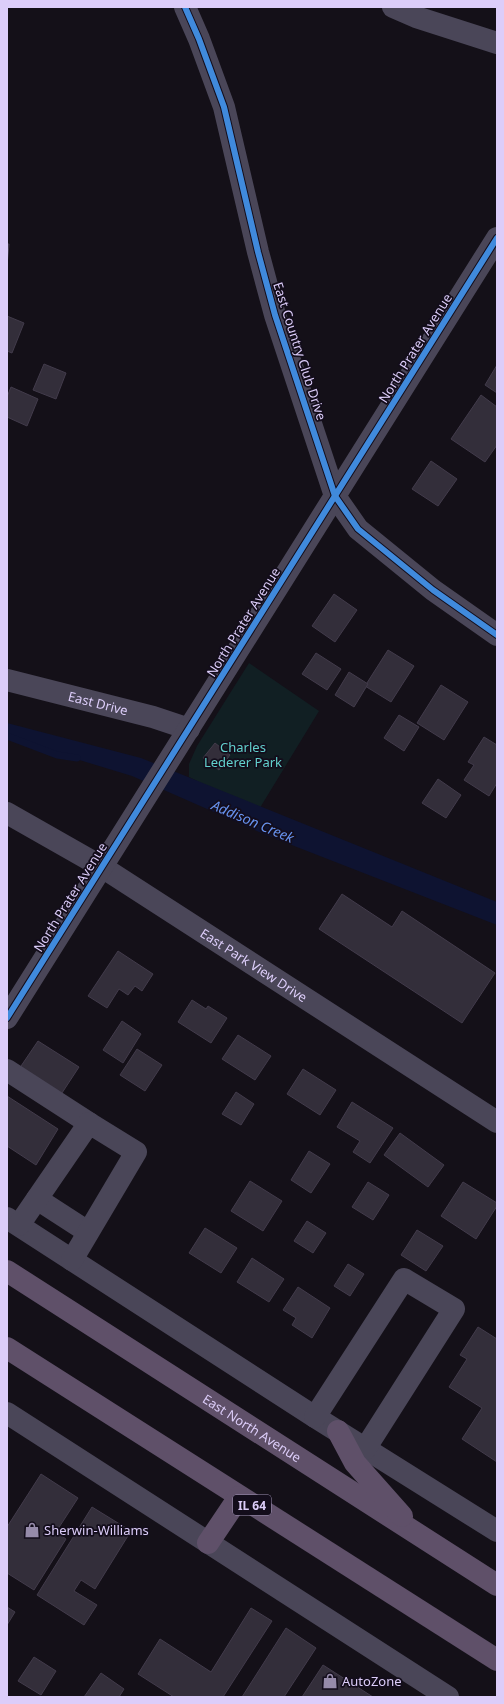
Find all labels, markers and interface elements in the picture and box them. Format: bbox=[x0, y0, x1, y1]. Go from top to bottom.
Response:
street label: East Country Club Drive bbox=[269, 280, 331, 422]
street label: North Prater Avenue bbox=[374, 290, 456, 406]
street label: North Prater Avenue bbox=[202, 564, 284, 680]
street label: East Drive bbox=[66, 687, 130, 719]
park label: Charles Lederer Park bbox=[204, 738, 282, 771]
water label: Addison Creek bbox=[208, 795, 298, 847]
street label: North Prater Avenue bbox=[29, 839, 111, 955]
street label: East Park View Drive bbox=[197, 924, 311, 1006]
street label: East North Avenue bbox=[199, 1390, 305, 1466]
road number: IL 64 bbox=[233, 1495, 271, 1515]
shop icon: Sherwin-Williams bbox=[23, 1521, 41, 1539]
place label: Sherwin-Williams bbox=[44, 1521, 149, 1539]
shop icon: AutoZone bbox=[321, 1672, 339, 1690]
place label: AutoZone bbox=[342, 1672, 402, 1690]

